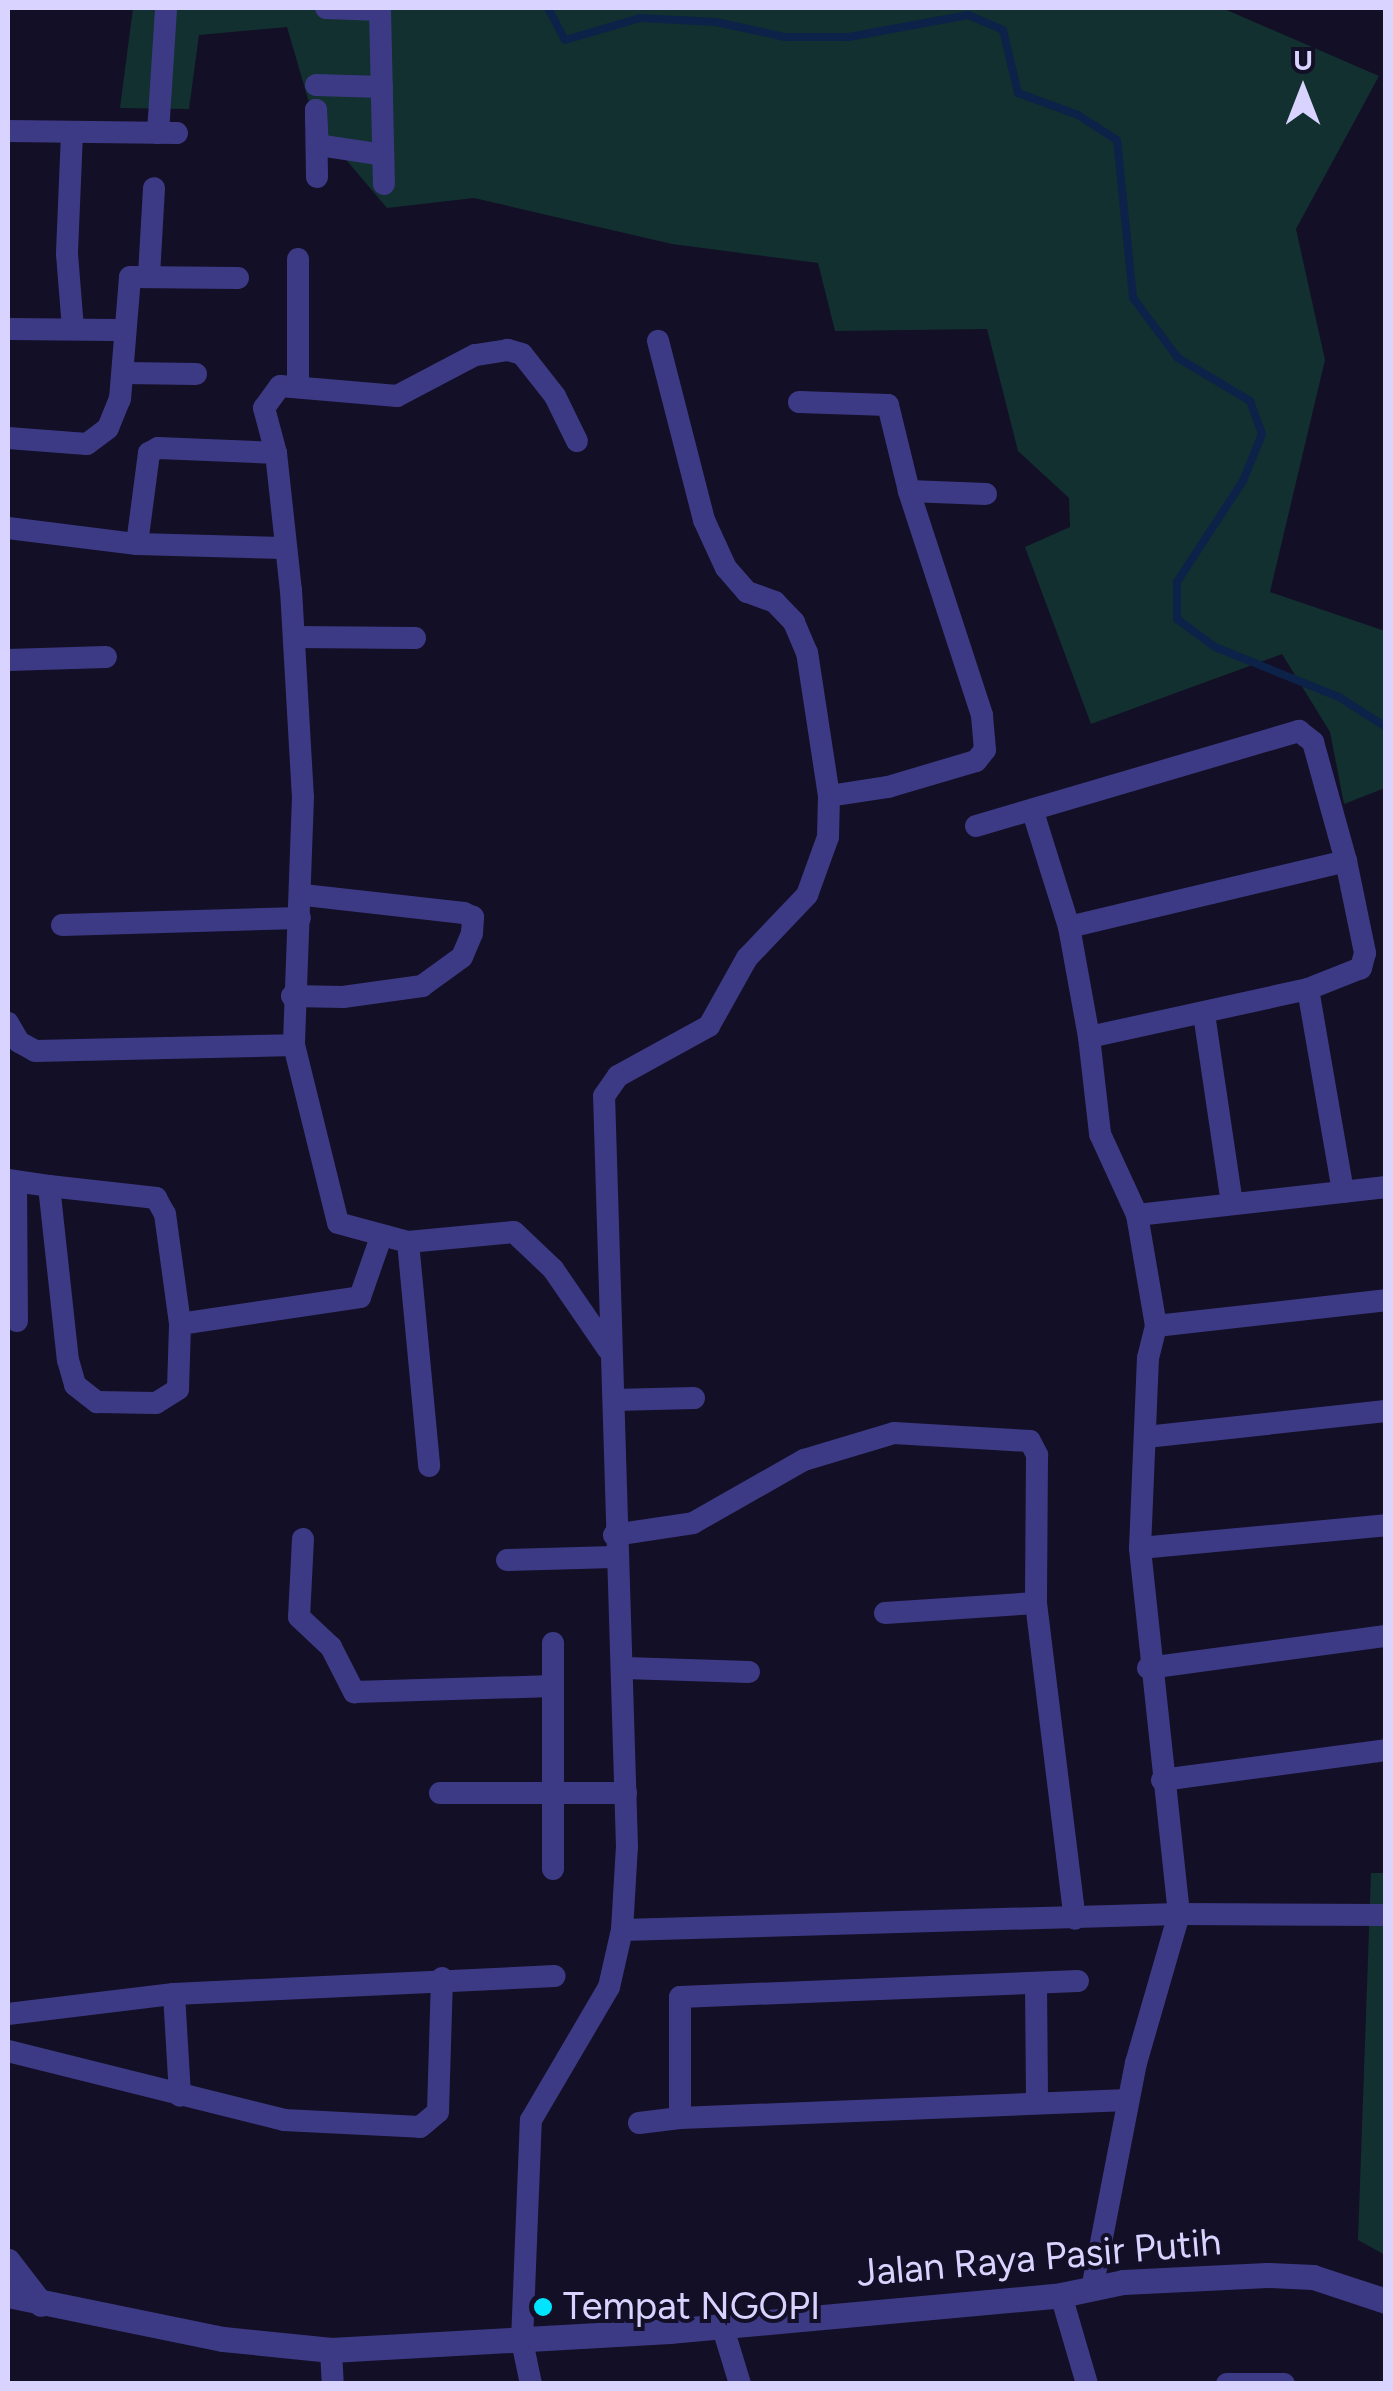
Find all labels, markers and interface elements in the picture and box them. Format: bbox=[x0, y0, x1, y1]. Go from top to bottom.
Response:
north arrow bbox=[1253, 40, 1353, 140]
text: U bbox=[1293, 43, 1313, 77]
street label: Jalan Raya Pasir Putih bbox=[855, 2219, 1223, 2297]
place label: Tempat NGOPI bbox=[563, 2284, 820, 2330]
marker: Tempat NGOPI bbox=[532, 2296, 554, 2318]

